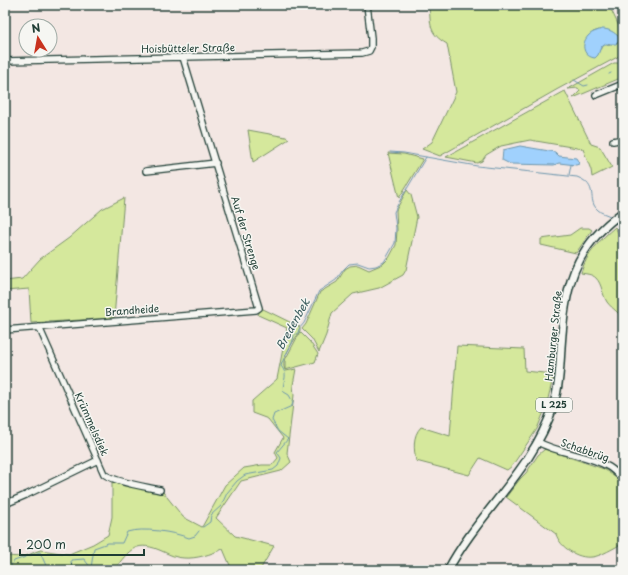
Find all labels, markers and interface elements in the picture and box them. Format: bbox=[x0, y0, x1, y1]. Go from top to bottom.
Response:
north arrow bbox=[18, 18, 58, 58]
text: N bbox=[30, 18, 42, 37]
street label: Hoisbütteler Straße bbox=[141, 39, 235, 56]
street label: Auf der Strenge bbox=[228, 194, 265, 272]
street label: Hamburger Straße bbox=[540, 290, 565, 382]
water label: Bredenbek bbox=[271, 294, 314, 352]
street label: Brandheide bbox=[104, 300, 160, 319]
street label: Krümmelsdiek bbox=[72, 390, 113, 458]
road number: L 225 bbox=[536, 398, 572, 412]
street label: Schabbrüg bbox=[559, 434, 612, 465]
scale bar bbox=[20, 531, 144, 557]
text: 200 m bbox=[26, 535, 66, 553]

